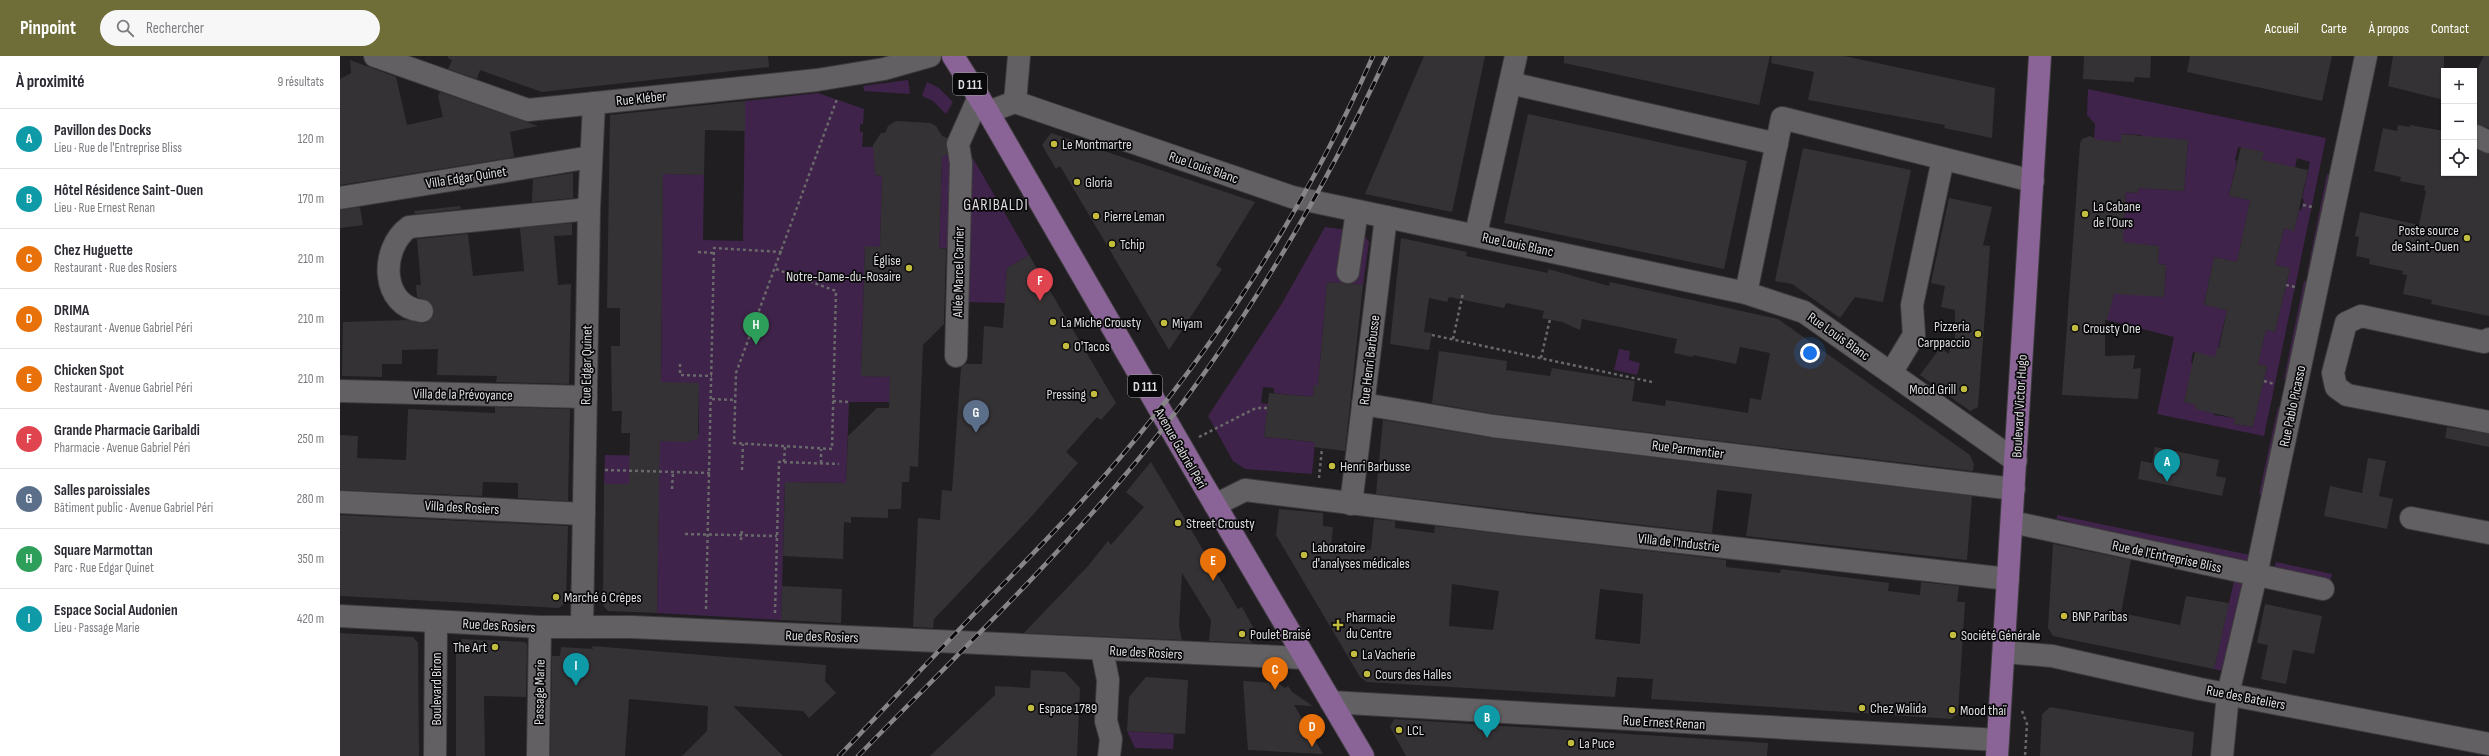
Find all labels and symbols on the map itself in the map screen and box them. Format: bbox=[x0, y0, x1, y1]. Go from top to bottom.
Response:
road number: D 111 bbox=[953, 73, 987, 95]
street label: Rue Kléber bbox=[615, 87, 667, 110]
place label: Le Montmartre bbox=[1062, 136, 1132, 153]
marker: Le Montmartre bbox=[1049, 139, 1059, 149]
street label: Rue Louis Blanc bbox=[1167, 148, 1241, 187]
street label: Villa Edgar Quinet bbox=[425, 163, 508, 192]
place label: Gloria bbox=[1085, 174, 1112, 191]
marker: Gloria bbox=[1072, 177, 1082, 187]
district label: GARIBALDI bbox=[963, 196, 1029, 215]
place label: La Cabane de l'Ours bbox=[2093, 198, 2141, 231]
place label: Pierre Leman bbox=[1104, 208, 1165, 225]
marker: La Cabane de l'Ours bbox=[2080, 209, 2090, 219]
marker: Pierre Leman bbox=[1091, 211, 1101, 221]
place label: Poste source de Saint-Ouen bbox=[2391, 222, 2459, 255]
street label: Allée Marcel Carrier bbox=[949, 227, 968, 318]
street label: Rue Louis Blanc bbox=[1481, 229, 1555, 260]
marker: Poste source de Saint-Ouen bbox=[2462, 233, 2472, 243]
place label: Tchip bbox=[1120, 236, 1145, 253]
marker: Tchip bbox=[1107, 239, 1117, 249]
place label: Église Notre-Dame-du-Rosaire bbox=[786, 252, 901, 285]
marker: Église Notre-Dame-du-Rosaire bbox=[904, 263, 914, 273]
pin: F bbox=[1027, 268, 1053, 301]
street label: Rue Louis Blanc bbox=[1804, 309, 1873, 364]
pin: H bbox=[743, 312, 769, 345]
place label: La Miche Crousty bbox=[1061, 314, 1142, 331]
street label: Rue Henri Barbusse bbox=[1356, 314, 1383, 406]
place label: Miyam bbox=[1172, 315, 1203, 332]
marker: La Miche Crousty bbox=[1048, 317, 1058, 327]
marker: Miyam bbox=[1159, 318, 1169, 328]
place label: Pizzeria Carppaccio bbox=[1918, 318, 1970, 351]
place label: Crousty One bbox=[2083, 320, 2141, 337]
marker: Crousty One bbox=[2070, 323, 2080, 333]
street label: Rue Edgar Quinet bbox=[577, 325, 596, 405]
marker: Pizzeria Carppaccio bbox=[1973, 329, 1983, 339]
place label: O'Tacos bbox=[1074, 338, 1110, 355]
marker: O'Tacos bbox=[1061, 341, 1071, 351]
your location bbox=[1800, 343, 1820, 363]
street label: Boulevard Victor Hugo bbox=[2008, 354, 2031, 458]
street label: Rue Pablo Picasso bbox=[2276, 364, 2309, 448]
road number: D 111 bbox=[1128, 375, 1162, 397]
place label: Mood Grill bbox=[1909, 381, 1956, 398]
marker: Mood Grill bbox=[1959, 384, 1969, 394]
street label: Villa de la Prévoyance bbox=[413, 385, 513, 404]
place label: Pressing bbox=[1047, 386, 1086, 403]
marker: Pressing bbox=[1089, 389, 1099, 399]
pin: G bbox=[963, 400, 989, 433]
street label: Avenue Gabriel Péri bbox=[1150, 404, 1210, 491]
street label: Rue Parmentier bbox=[1651, 437, 1725, 462]
pin: A bbox=[2154, 449, 2180, 482]
place label: Henri Barbusse bbox=[1340, 458, 1410, 475]
marker: Henri Barbusse bbox=[1327, 461, 1337, 471]
street label: Villa des Rosiers bbox=[424, 497, 500, 518]
place label: Street Crousty bbox=[1186, 515, 1255, 532]
marker: Street Crousty bbox=[1173, 518, 1183, 528]
street label: Villa de l'Industrie bbox=[1637, 530, 1721, 555]
street label: Rue de l'Entreprise Bliss bbox=[2111, 537, 2223, 576]
place label: Laboratoire d'analyses médicales bbox=[1312, 539, 1410, 572]
pin: E bbox=[1200, 548, 1226, 581]
marker: Laboratoire d'analyses médicales bbox=[1299, 550, 1309, 560]
place label: Marché ô Crêpes bbox=[564, 589, 642, 606]
marker: Marché ô Crêpes bbox=[551, 592, 561, 602]
place label: BNP Paribas bbox=[2072, 608, 2127, 625]
place label: Pharmacie du Centre bbox=[1346, 609, 1396, 642]
marker: BNP Paribas bbox=[2059, 611, 2069, 621]
street label: Rue des Rosiers bbox=[462, 615, 536, 636]
marker: Pharmacie du Centre bbox=[1333, 620, 1343, 630]
place label: Poulet Braisé bbox=[1250, 626, 1311, 643]
street label: Rue des Rosiers bbox=[785, 627, 859, 646]
place label: Société Générale bbox=[1961, 627, 2040, 644]
marker: Poulet Braisé bbox=[1237, 629, 1247, 639]
marker: Société Générale bbox=[1948, 630, 1958, 640]
place label: The Art bbox=[453, 639, 487, 656]
marker: The Art bbox=[490, 642, 500, 652]
street label: Rue des Rosiers bbox=[1109, 642, 1183, 663]
place label: La Vacherie bbox=[1362, 646, 1416, 663]
marker: La Vacherie bbox=[1349, 649, 1359, 659]
street label: Boulevard Biron bbox=[428, 653, 445, 725]
pin: I bbox=[563, 653, 589, 686]
pin: C bbox=[1262, 657, 1288, 690]
street label: Passage Marie bbox=[530, 659, 549, 725]
place label: Cours des Halles bbox=[1375, 666, 1451, 683]
marker: Cours des Halles bbox=[1362, 669, 1372, 679]
street label: Rue des Bateliers bbox=[2205, 681, 2287, 713]
place label: Espace 1789 bbox=[1039, 700, 1097, 717]
place label: Chez Walida bbox=[1870, 700, 1927, 717]
place label: Mood thaï bbox=[1960, 702, 2007, 719]
marker: Espace 1789 bbox=[1026, 703, 1036, 713]
marker: Chez Walida bbox=[1857, 703, 1867, 713]
pin: B bbox=[1474, 705, 1500, 738]
marker: Mood thaï bbox=[1947, 705, 1957, 715]
street label: Rue Ernest Renan bbox=[1622, 712, 1706, 733]
pin: D bbox=[1299, 714, 1325, 747]
place label: LCL bbox=[1407, 722, 1424, 739]
marker: LCL bbox=[1394, 725, 1404, 735]
place label: La Puce bbox=[1579, 735, 1615, 752]
marker: La Puce bbox=[1566, 738, 1576, 748]

